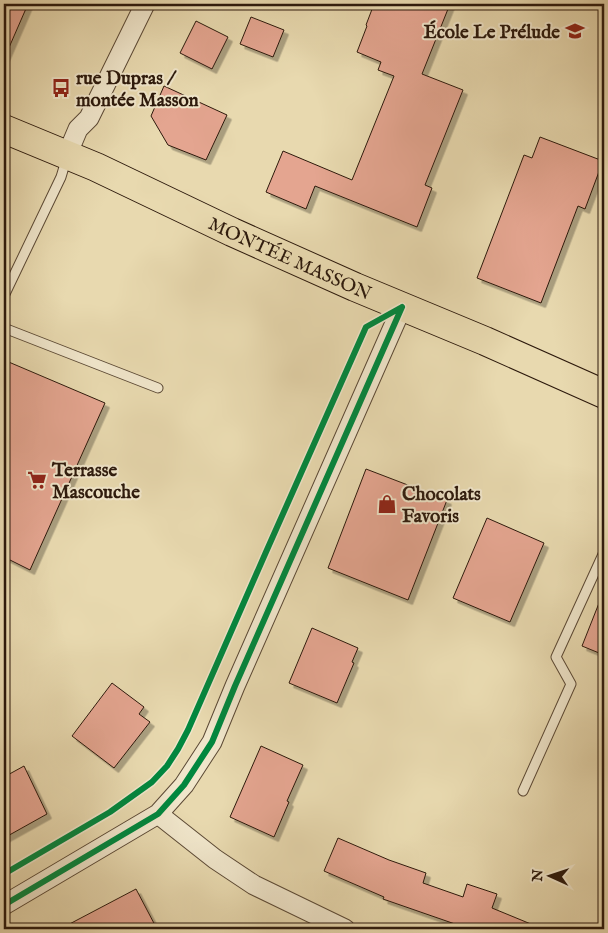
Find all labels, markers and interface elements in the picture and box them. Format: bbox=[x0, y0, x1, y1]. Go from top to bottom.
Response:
place label: École Le Prélude bbox=[424, 20, 560, 45]
school or university icon: École Le Prélude bbox=[564, 20, 586, 42]
place label: rue Dupras / montée Masson bbox=[76, 67, 199, 113]
bus stop icon: rue Dupras / montée Masson bbox=[50, 77, 72, 99]
street label: MONTÉE MASSON bbox=[204, 212, 375, 306]
place label: Terrasse Mascouche bbox=[51, 459, 140, 505]
supermarket icon: Terrasse Mascouche bbox=[26, 469, 48, 491]
place label: Chocolats Favoris bbox=[402, 483, 481, 529]
shop icon: Chocolats Favoris bbox=[376, 493, 398, 515]
north arrow bbox=[526, 850, 576, 900]
text: N bbox=[529, 869, 547, 883]

